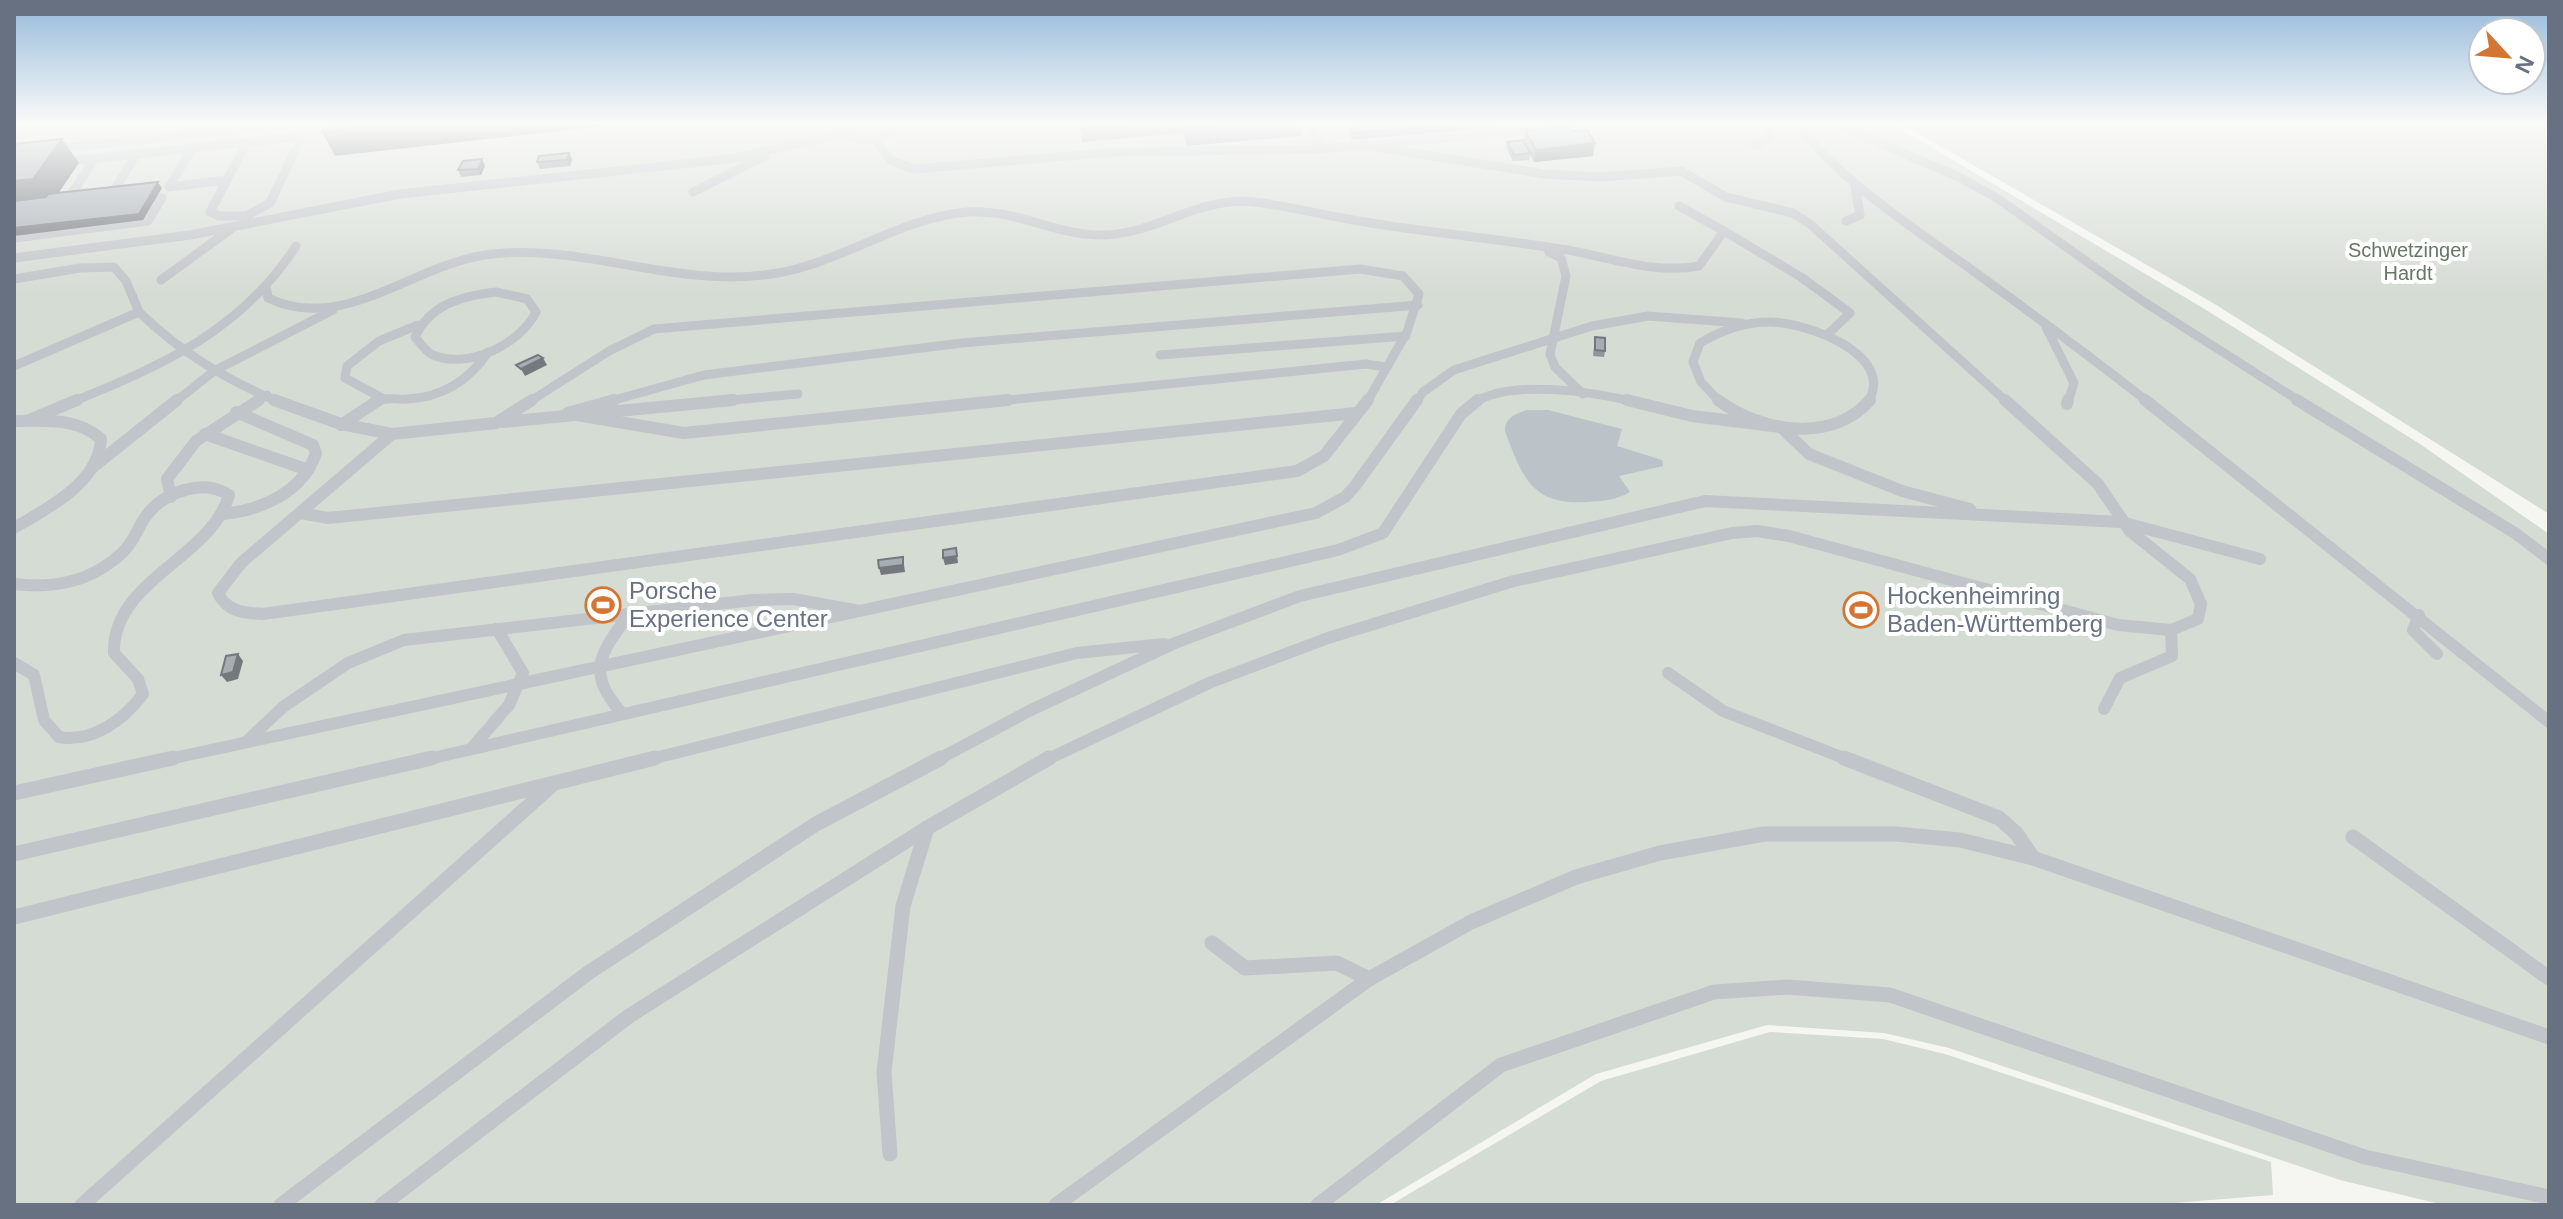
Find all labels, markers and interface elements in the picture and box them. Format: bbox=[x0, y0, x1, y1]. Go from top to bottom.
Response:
north arrow bbox=[2467, 16, 2547, 96]
text: N bbox=[2510, 52, 2539, 77]
park label: Schwetzinger Hardt bbox=[2348, 239, 2468, 284]
place label: Porsche Experience Center bbox=[629, 577, 828, 632]
place label: Hockenheimring Baden-Württemberg bbox=[1887, 582, 2103, 637]
sports icon: Porsche Experience Center bbox=[584, 586, 622, 624]
sports icon: Hockenheimring Baden-Württemberg bbox=[1842, 591, 1880, 629]

